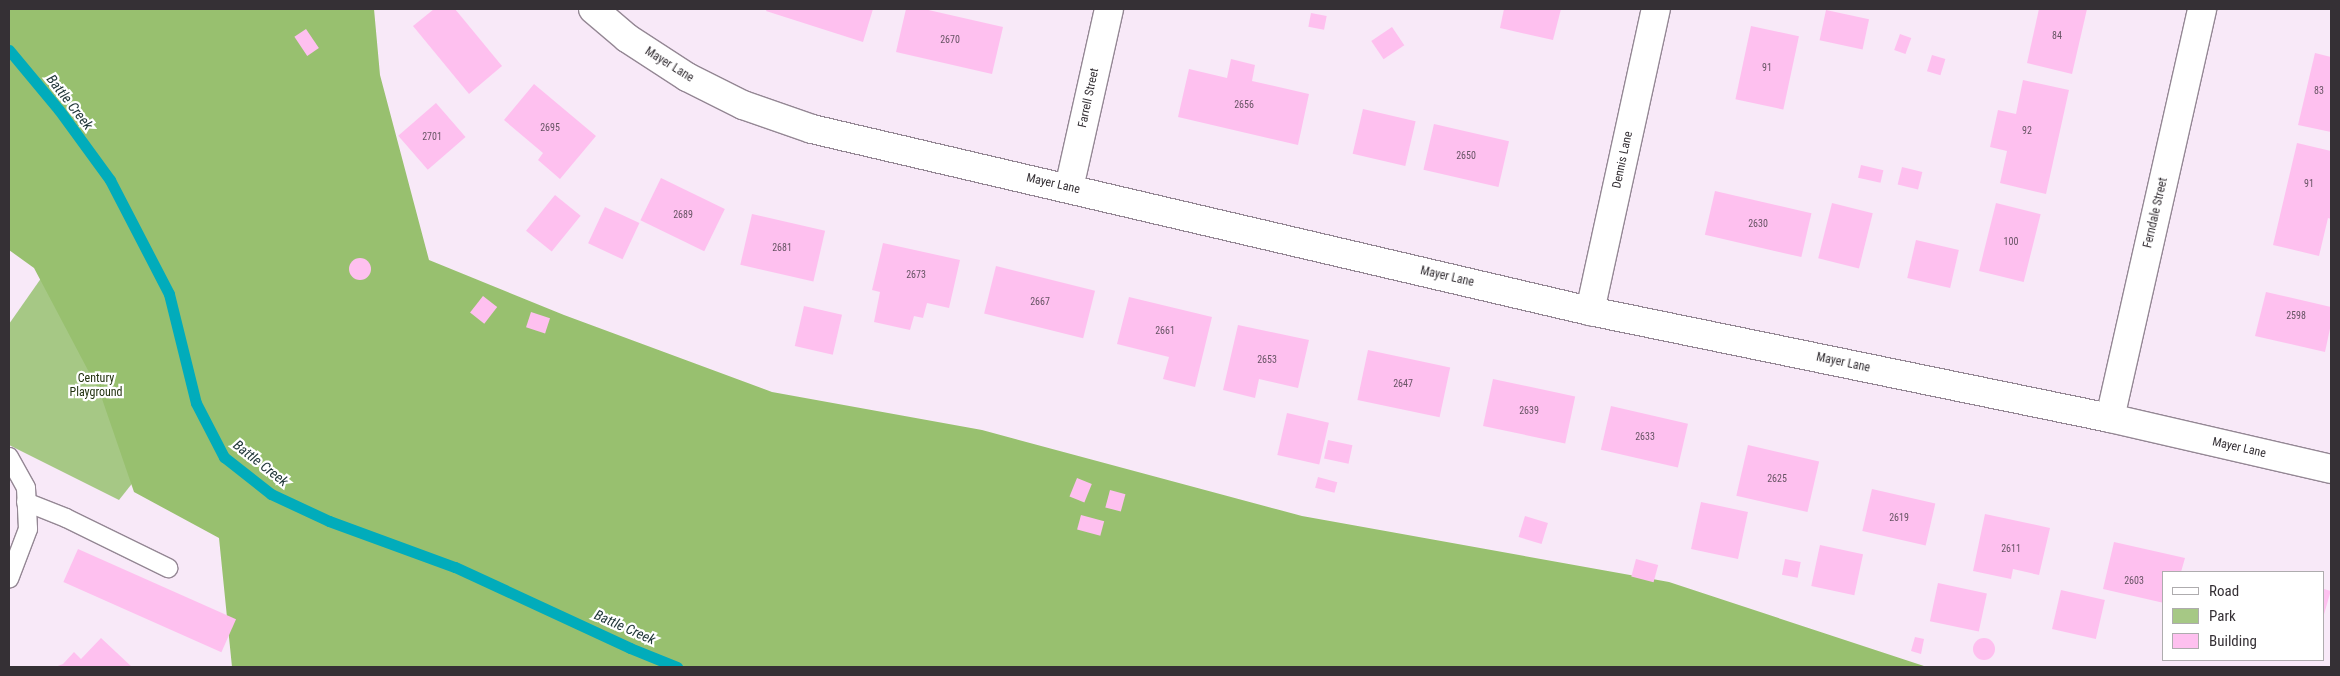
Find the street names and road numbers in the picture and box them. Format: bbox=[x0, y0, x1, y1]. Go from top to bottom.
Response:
street label: Mayer Lane bbox=[642, 44, 696, 86]
street label: Farrell Street bbox=[1076, 67, 1102, 129]
street label: Dennis Lane bbox=[1610, 130, 1636, 190]
street label: Mayer Lane bbox=[1025, 171, 1081, 197]
street label: Ferndale Street bbox=[2141, 176, 2171, 250]
street label: Mayer Lane bbox=[1419, 264, 1475, 290]
street label: Mayer Lane bbox=[1815, 350, 1871, 376]
street label: Mayer Lane bbox=[2211, 435, 2267, 461]

